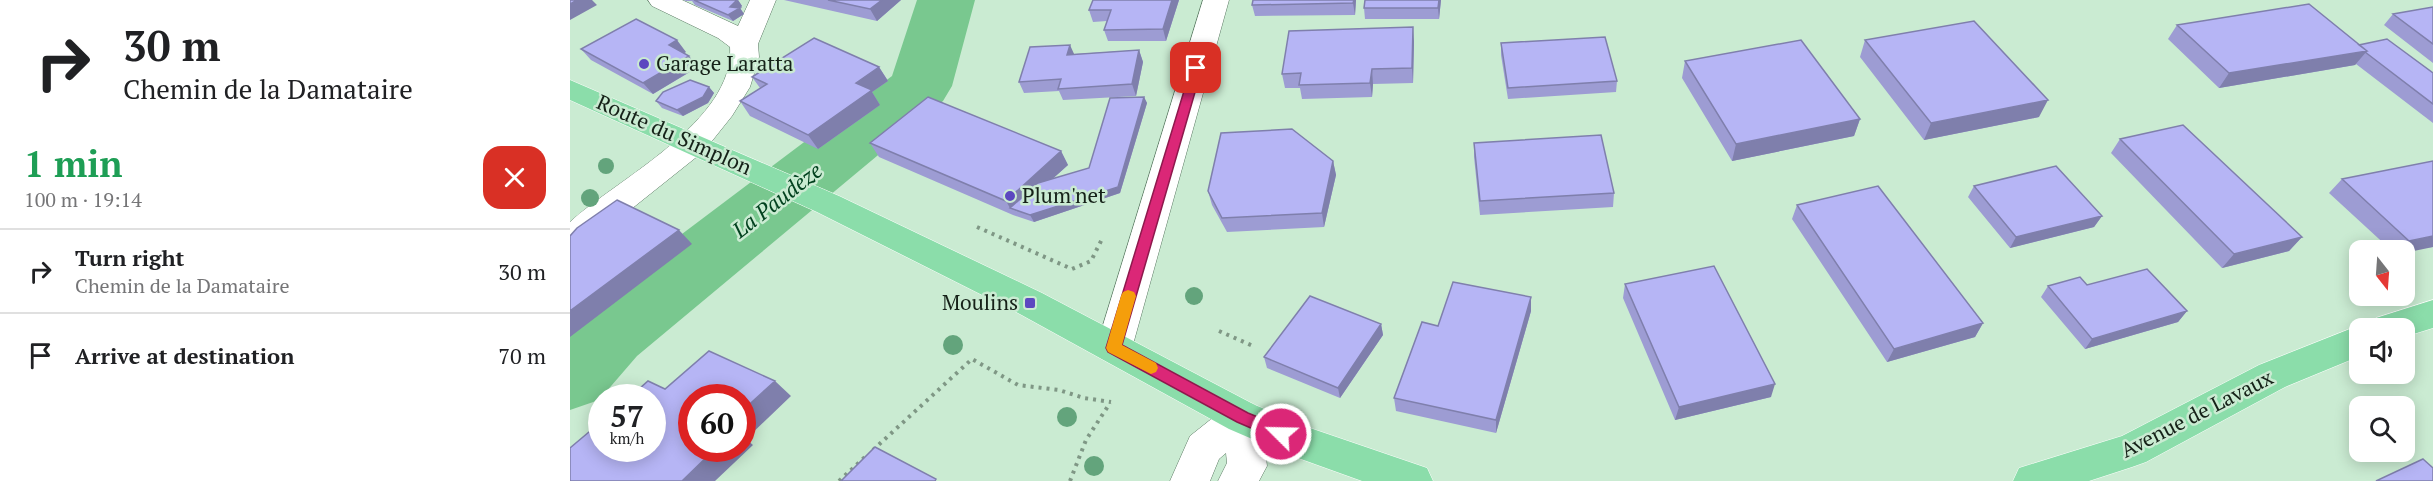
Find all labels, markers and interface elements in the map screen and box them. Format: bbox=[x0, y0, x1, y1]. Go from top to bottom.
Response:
text: 30 m bbox=[123, 17, 221, 73]
icon: right bbox=[24, 24, 102, 102]
pin bbox=[1170, 42, 1221, 93]
place label: Garage Laratta bbox=[656, 49, 794, 77]
icon: arrive bbox=[1179, 51, 1212, 84]
marker: Garage Laratta bbox=[637, 57, 651, 71]
text: Chemin de la Damataire bbox=[123, 71, 413, 107]
street label: Route du Simplon bbox=[592, 87, 757, 181]
text: 1 min bbox=[24, 140, 122, 187]
button: close bbox=[483, 146, 546, 209]
water label: La Paudèze bbox=[725, 155, 828, 244]
place label: Plum'net bbox=[1022, 181, 1106, 209]
text: 100 m · 19:14 bbox=[24, 186, 142, 213]
marker: Plum'net bbox=[1003, 189, 1017, 203]
north arrow bbox=[2349, 240, 2415, 306]
map controls bbox=[2349, 240, 2415, 462]
text: Turn right bbox=[75, 243, 184, 272]
icon: right bbox=[24, 255, 57, 288]
text: 30 m bbox=[498, 257, 546, 286]
text: Chemin de la Damataire bbox=[75, 272, 290, 299]
place label: Moulins bbox=[942, 288, 1018, 316]
marker: Moulins bbox=[1023, 296, 1037, 310]
button: sound bbox=[2349, 318, 2415, 384]
icon: arrive bbox=[24, 339, 57, 372]
text: Arrive at destination bbox=[75, 341, 294, 370]
text: 70 m bbox=[498, 341, 546, 370]
street label: Avenue de Lavaux bbox=[2116, 363, 2278, 464]
speed limit sign: 60 bbox=[678, 384, 756, 462]
text: 57 bbox=[610, 396, 644, 436]
button: search bbox=[2349, 396, 2415, 462]
position arrow bbox=[1249, 402, 1313, 466]
text: km/h bbox=[610, 428, 644, 448]

